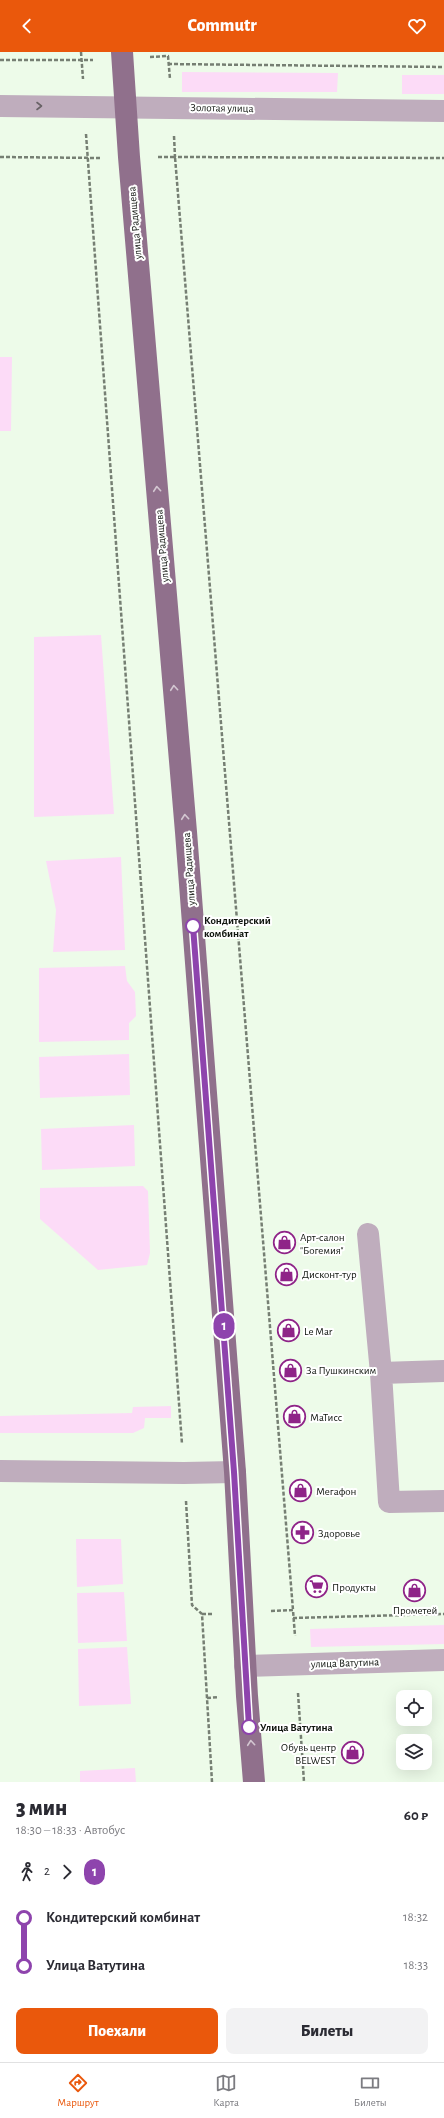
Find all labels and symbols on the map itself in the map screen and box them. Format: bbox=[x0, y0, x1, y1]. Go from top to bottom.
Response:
one-way arrow bbox=[36, 102, 42, 110]
street label: Золотая улица bbox=[190, 102, 254, 114]
street label: улица Радищева bbox=[126, 186, 144, 261]
one-way arrow bbox=[153, 486, 162, 492]
street label: улица Радищева bbox=[153, 509, 171, 584]
one-way arrow bbox=[170, 685, 179, 691]
one-way arrow bbox=[181, 814, 190, 821]
street label: улица Радищева bbox=[181, 832, 197, 907]
place label: Кондитерский комбинат bbox=[204, 915, 271, 939]
marker: Кондитерский комбинат bbox=[185, 918, 201, 934]
shop icon: Арт-салон "Богемия" bbox=[271, 1230, 297, 1256]
place label: Арт-салон "Богемия" bbox=[300, 1232, 345, 1256]
shop icon: Дисконт-тур bbox=[273, 1261, 299, 1287]
place label: Дисконт-тур bbox=[302, 1269, 357, 1280]
line badge: 1 bbox=[211, 1313, 237, 1339]
shop icon: Le Mar bbox=[275, 1318, 301, 1344]
place label: Le Mar bbox=[304, 1326, 333, 1337]
shop icon: За Пушкинским bbox=[278, 1357, 304, 1383]
place label: За Пушкинским bbox=[306, 1365, 377, 1376]
shop icon: МаТисс bbox=[281, 1404, 307, 1430]
place label: МаТисс bbox=[310, 1412, 342, 1423]
shop icon: Мегафон bbox=[287, 1478, 313, 1504]
place label: Мегафон bbox=[316, 1486, 356, 1497]
pharmacy icon: Здоровье bbox=[289, 1520, 315, 1546]
place label: Здоровье bbox=[318, 1528, 360, 1539]
supermarket icon: Продукты bbox=[304, 1574, 330, 1600]
shop icon: Прометей bbox=[402, 1577, 428, 1603]
place label: Продукты bbox=[332, 1582, 376, 1593]
place label: Прометей bbox=[393, 1605, 437, 1616]
street label: улица Ватутина bbox=[310, 1656, 379, 1670]
marker: Улица Ватутина bbox=[241, 1719, 257, 1735]
place label: Улица Ватутина bbox=[260, 1722, 333, 1733]
one-way arrow bbox=[246, 1740, 255, 1746]
shop icon: Обувь центр BELWEST bbox=[339, 1740, 365, 1766]
place label: Обувь центр BELWEST bbox=[281, 1742, 337, 1766]

